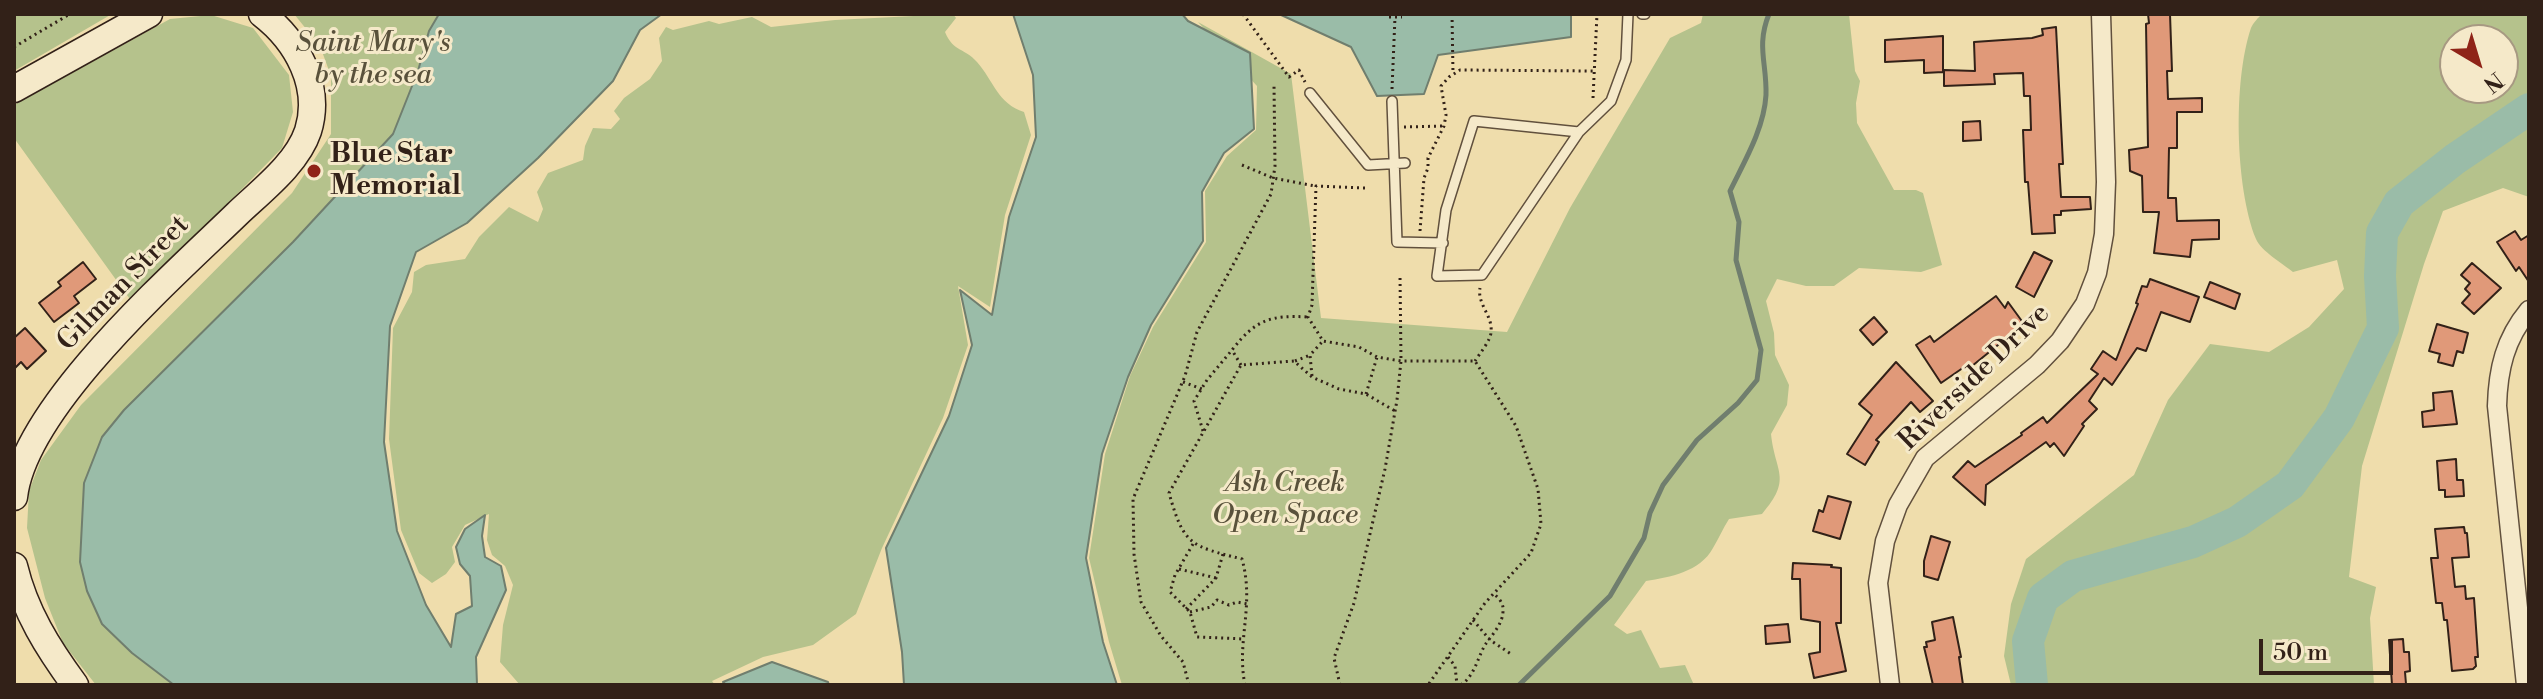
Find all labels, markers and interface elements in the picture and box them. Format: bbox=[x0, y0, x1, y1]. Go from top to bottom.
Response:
north arrow bbox=[2439, 24, 2519, 104]
park label: Saint Mary's by the sea bbox=[296, 27, 450, 93]
text: N bbox=[2478, 66, 2508, 98]
place label: Blue Star Memorial bbox=[330, 138, 461, 204]
marker: Blue Star Memorial bbox=[305, 162, 323, 180]
street label: Gilman Street bbox=[51, 209, 197, 359]
street label: Riverside Drive bbox=[1893, 298, 2057, 458]
park label: Ash Creek Open Space bbox=[1212, 467, 1358, 533]
scale bar bbox=[2263, 623, 2397, 673]
text: 50 m bbox=[2273, 638, 2328, 668]

